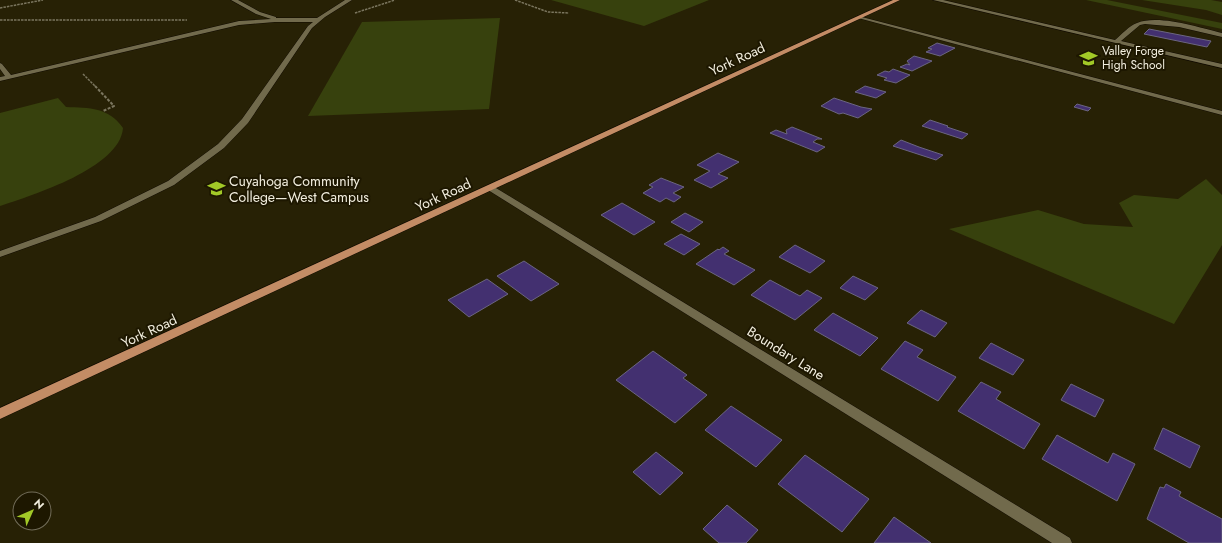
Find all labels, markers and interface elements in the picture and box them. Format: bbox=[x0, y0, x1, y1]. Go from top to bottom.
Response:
street label: York Road bbox=[706, 37, 768, 81]
place label: Valley Forge High School bbox=[1102, 42, 1165, 74]
school or university icon: Valley Forge High School bbox=[1079, 48, 1099, 68]
place label: Cuyahoga Community College—West Campus bbox=[229, 171, 369, 207]
street label: York Road bbox=[412, 173, 474, 217]
school or university icon: Cuyahoga Community College—West Campus bbox=[206, 179, 226, 199]
street label: York Road bbox=[118, 309, 180, 353]
street label: Boundary Lane bbox=[743, 321, 829, 385]
north arrow bbox=[12, 491, 52, 531]
text: N bbox=[30, 495, 48, 513]

